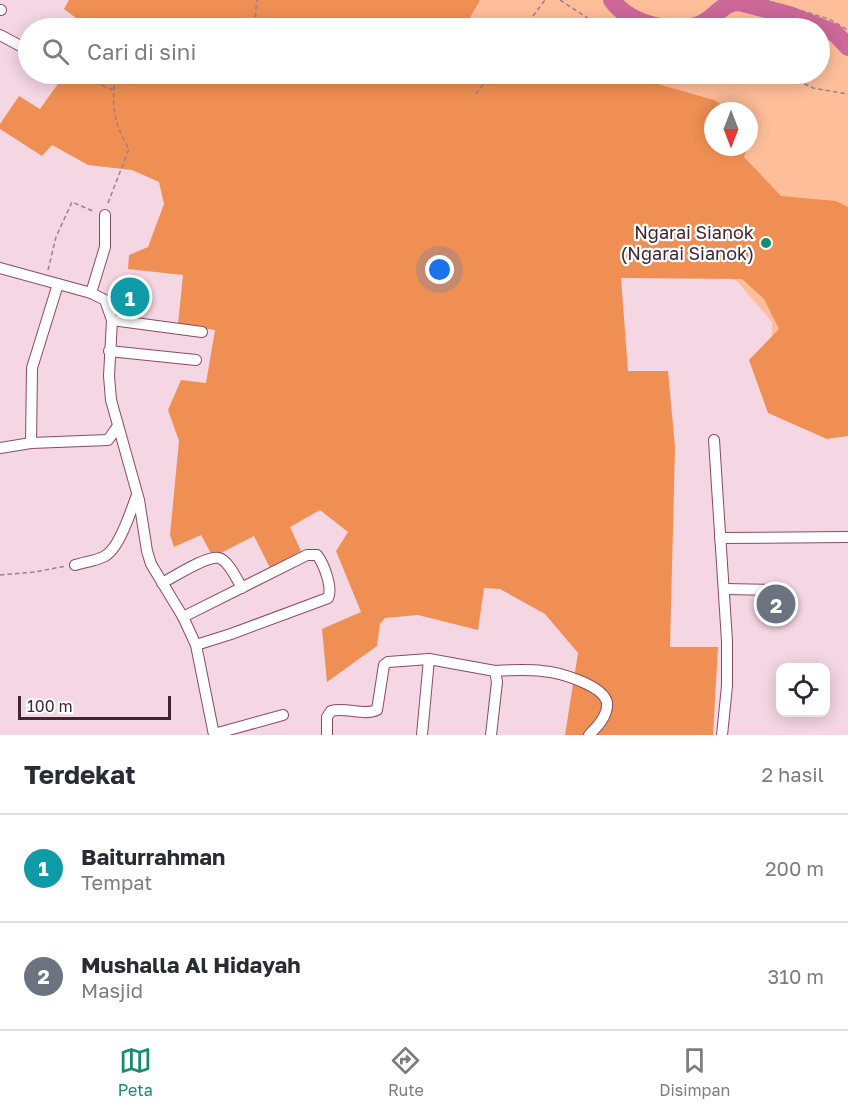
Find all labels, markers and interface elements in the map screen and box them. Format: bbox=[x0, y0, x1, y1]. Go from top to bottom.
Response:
search box bbox=[18, 18, 830, 84]
icon: search bbox=[39, 35, 72, 68]
text: Cari di sini bbox=[87, 38, 196, 65]
north arrow bbox=[704, 102, 758, 156]
place label: Ngarai Sianok (Ngarai Sianok) bbox=[621, 221, 754, 264]
marker: Ngarai Sianok (Ngarai Sianok) bbox=[759, 236, 773, 250]
your location bbox=[425, 255, 454, 284]
pin: 1 bbox=[110, 274, 150, 320]
pin: 2 bbox=[756, 582, 796, 626]
map controls bbox=[776, 663, 830, 717]
button: locate bbox=[776, 663, 830, 717]
scale bar bbox=[18, 693, 171, 720]
text: 100 m bbox=[27, 696, 73, 716]
text: Terdekat bbox=[24, 759, 136, 790]
text: 2 hasil bbox=[761, 762, 824, 786]
text: Baiturrahman bbox=[81, 843, 225, 870]
text: 1 bbox=[38, 856, 49, 880]
text: 200 m bbox=[765, 856, 824, 880]
text: Tempat bbox=[81, 870, 152, 894]
text: Mushalla Al Hidayah bbox=[81, 951, 301, 978]
text: 2 bbox=[37, 964, 50, 988]
text: 310 m bbox=[768, 964, 824, 988]
text: Masjid bbox=[81, 978, 143, 1002]
tab: Peta bbox=[118, 1044, 153, 1100]
tab: Rute bbox=[388, 1044, 424, 1100]
tab: Disimpan bbox=[659, 1044, 730, 1100]

